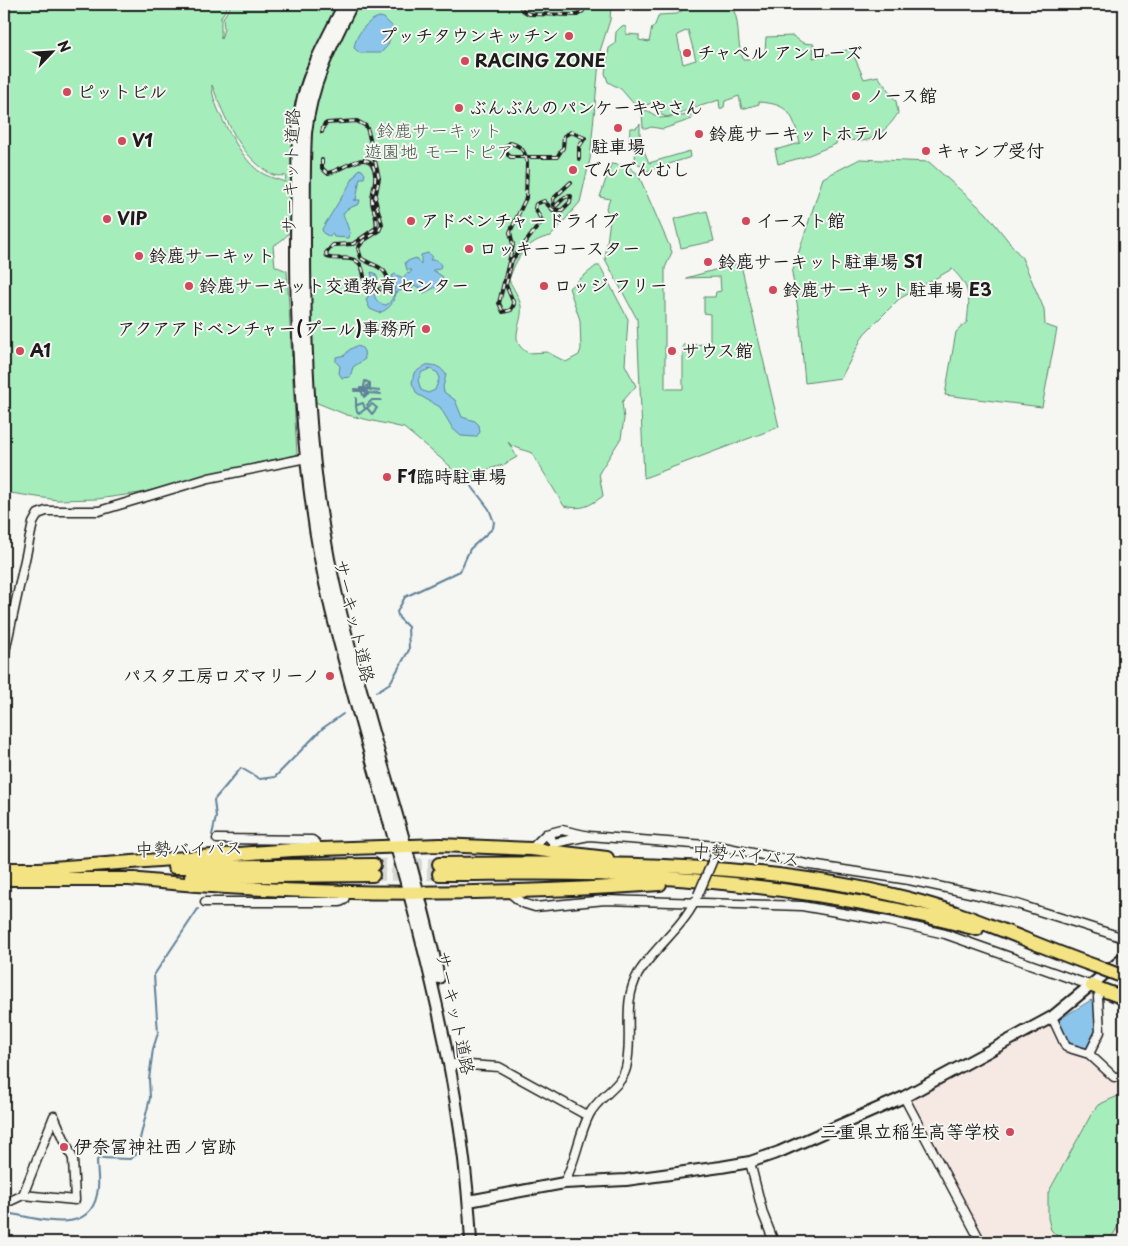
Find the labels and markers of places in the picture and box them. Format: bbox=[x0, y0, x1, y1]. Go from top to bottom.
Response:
place label: プッチタウンキッチン bbox=[379, 21, 559, 48]
marker: プッチタウンキッチン bbox=[563, 30, 575, 42]
place label: チャペル アンローズ bbox=[697, 38, 863, 65]
place label: RACING ZONE bbox=[475, 46, 606, 73]
marker: チャペル アンローズ bbox=[681, 47, 693, 59]
marker: RACING ZONE bbox=[459, 55, 471, 67]
place label: ピットビル bbox=[77, 77, 167, 104]
place label: ノース館 bbox=[866, 81, 937, 108]
marker: ピットビル bbox=[61, 86, 73, 98]
marker: ノース館 bbox=[850, 90, 862, 102]
place label: ぶんぶんのパンケーキやさん bbox=[469, 93, 703, 120]
marker: ぶんぶんのパンケーキやさん bbox=[453, 102, 465, 114]
place label: 鈴鹿サーキットホテル bbox=[709, 119, 888, 146]
marker: 駐車場 bbox=[612, 122, 624, 134]
place label: V1 bbox=[132, 126, 153, 153]
marker: 鈴鹿サーキットホテル bbox=[693, 128, 705, 140]
place label: 駐車場 bbox=[591, 132, 645, 159]
marker: V1 bbox=[116, 135, 128, 147]
place label: キャンプ受付 bbox=[936, 136, 1044, 163]
marker: キャンプ受付 bbox=[920, 145, 932, 157]
place label: でんでんむし bbox=[583, 155, 690, 182]
marker: でんでんむし bbox=[567, 164, 579, 176]
place label: VIP bbox=[117, 204, 147, 231]
place label: アドベンチャードライブ bbox=[421, 206, 619, 233]
place label: イースト館 bbox=[756, 206, 845, 233]
marker: VIP bbox=[101, 213, 113, 225]
marker: アドベンチャードライブ bbox=[405, 215, 417, 227]
marker: イースト館 bbox=[740, 215, 752, 227]
place label: ロッキーコースター bbox=[479, 234, 640, 261]
place label: 鈴鹿サーキット bbox=[149, 241, 275, 268]
marker: ロッキーコースター bbox=[463, 243, 475, 255]
place label: 鈴鹿サーキット駐車場 S1 bbox=[718, 247, 923, 274]
marker: 鈴鹿サーキット bbox=[133, 250, 145, 262]
marker: 鈴鹿サーキット駐車場 S1 bbox=[702, 256, 714, 268]
place label: 鈴鹿サーキット交通教育センター bbox=[199, 271, 469, 298]
place label: ロッジ フリー bbox=[554, 271, 668, 298]
place label: 鈴鹿サーキット駐車場 E3 bbox=[783, 275, 992, 302]
marker: 鈴鹿サーキット交通教育センター bbox=[183, 280, 195, 292]
marker: ロッジ フリー bbox=[538, 280, 550, 292]
marker: 鈴鹿サーキット駐車場 E3 bbox=[767, 284, 779, 296]
place label: アクアアドベンチャー(プール)事務所 bbox=[117, 314, 416, 341]
marker: アクアアドベンチャー(プール)事務所 bbox=[420, 323, 432, 335]
place label: A1 bbox=[30, 336, 51, 363]
place label: サウス館 bbox=[682, 336, 753, 363]
marker: A1 bbox=[14, 345, 26, 357]
marker: サウス館 bbox=[666, 345, 678, 357]
place label: F1臨時駐車場 bbox=[397, 462, 506, 489]
marker: F1臨時駐車場 bbox=[381, 471, 393, 483]
place label: パスタ工房ロズマリーノ bbox=[123, 661, 320, 688]
marker: パスタ工房ロズマリーノ bbox=[324, 670, 336, 682]
place label: 三重県立稲生高等学校 bbox=[820, 1117, 1000, 1144]
marker: 三重県立稲生高等学校 bbox=[1004, 1126, 1016, 1138]
place label: 伊奈冨神社西ノ宮跡 bbox=[74, 1132, 236, 1159]
marker: 伊奈冨神社西ノ宮跡 bbox=[58, 1141, 70, 1153]

